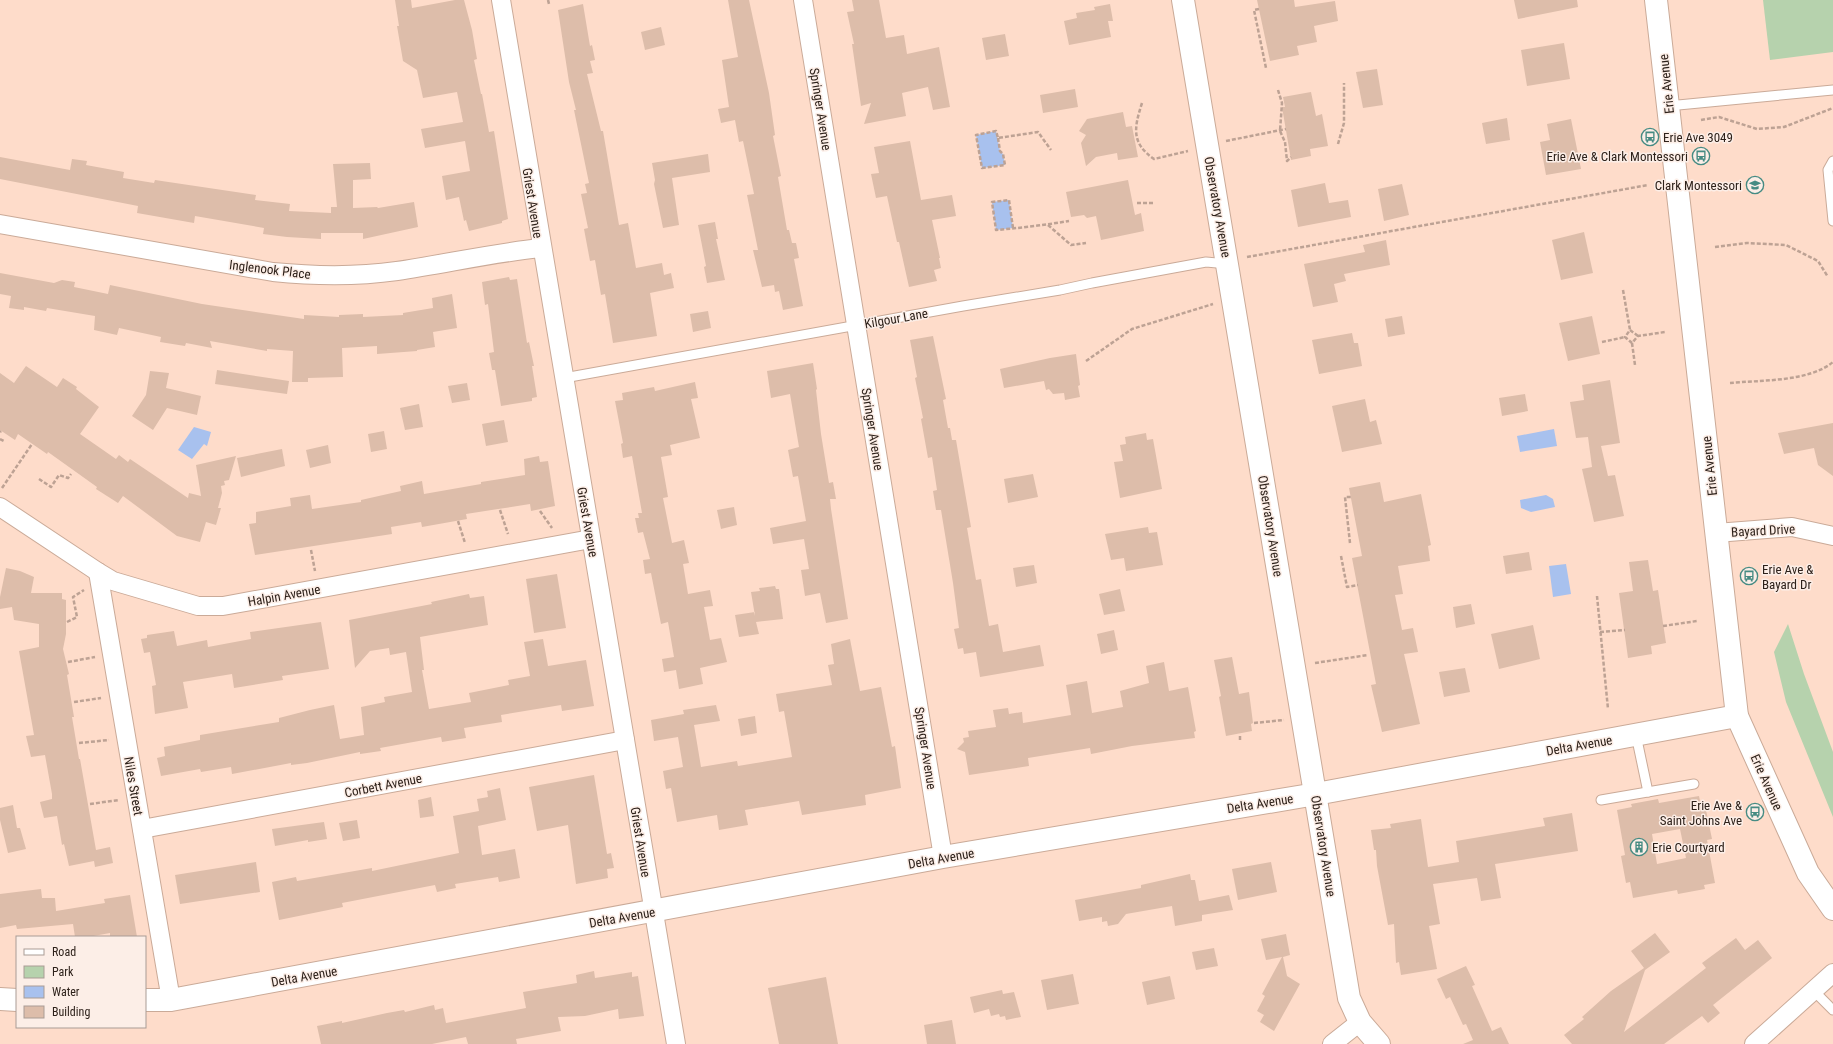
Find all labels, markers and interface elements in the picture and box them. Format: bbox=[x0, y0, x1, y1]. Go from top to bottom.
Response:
street label: Erie Avenue bbox=[1656, 53, 1677, 115]
street label: Springer Avenue bbox=[807, 67, 834, 151]
bus stop icon: Erie Ave 3049 bbox=[1640, 127, 1660, 147]
place label: Erie Ave 3049 bbox=[1663, 130, 1733, 145]
bus stop icon: Erie Ave & Clark Montessori bbox=[1691, 146, 1711, 166]
place label: Erie Ave & Clark Montessori bbox=[1546, 149, 1688, 164]
street label: Observatory Avenue bbox=[1201, 155, 1234, 259]
street label: Griest Avenue bbox=[520, 167, 545, 239]
school or university icon: Clark Montessori bbox=[1745, 175, 1765, 195]
place label: Clark Montessori bbox=[1655, 178, 1742, 193]
street label: Inglenook Place bbox=[228, 257, 311, 282]
street label: Kilgour Lane bbox=[863, 306, 929, 331]
street label: Springer Avenue bbox=[859, 387, 886, 471]
street label: Erie Avenue bbox=[1699, 435, 1720, 497]
street label: Observatory Avenue bbox=[1255, 474, 1286, 578]
street label: Griest Avenue bbox=[574, 486, 601, 558]
street label: Bayard Drive bbox=[1731, 521, 1795, 540]
place label: Erie Ave & Bayard Dr bbox=[1762, 562, 1813, 592]
bus stop icon: Erie Ave & Bayard Dr bbox=[1739, 566, 1759, 586]
street label: Halpin Avenue bbox=[247, 582, 322, 609]
street label: Springer Avenue bbox=[912, 706, 939, 790]
street label: Delta Avenue bbox=[1545, 732, 1613, 759]
street label: Erie Avenue bbox=[1748, 752, 1786, 813]
street label: Niles Street bbox=[121, 755, 146, 817]
street label: Corbett Avenue bbox=[343, 771, 423, 800]
street label: Delta Avenue bbox=[1226, 791, 1294, 816]
street label: Observatory Avenue bbox=[1308, 794, 1339, 898]
place label: Erie Ave & Saint Johns Ave bbox=[1660, 798, 1742, 828]
bus stop icon: Erie Ave & Saint Johns Ave bbox=[1745, 802, 1765, 822]
street label: Griest Avenue bbox=[628, 806, 653, 878]
building icon: Erie Courtyard bbox=[1629, 837, 1649, 857]
place label: Erie Courtyard bbox=[1652, 840, 1725, 855]
street label: Delta Avenue bbox=[907, 845, 975, 872]
street label: Delta Avenue bbox=[588, 904, 656, 931]
legend bbox=[16, 936, 146, 1028]
text: Road bbox=[52, 945, 76, 959]
street label: Delta Avenue bbox=[270, 963, 338, 990]
text: Park bbox=[52, 965, 74, 979]
text: Water bbox=[52, 985, 80, 999]
text: Building bbox=[52, 1005, 90, 1019]

